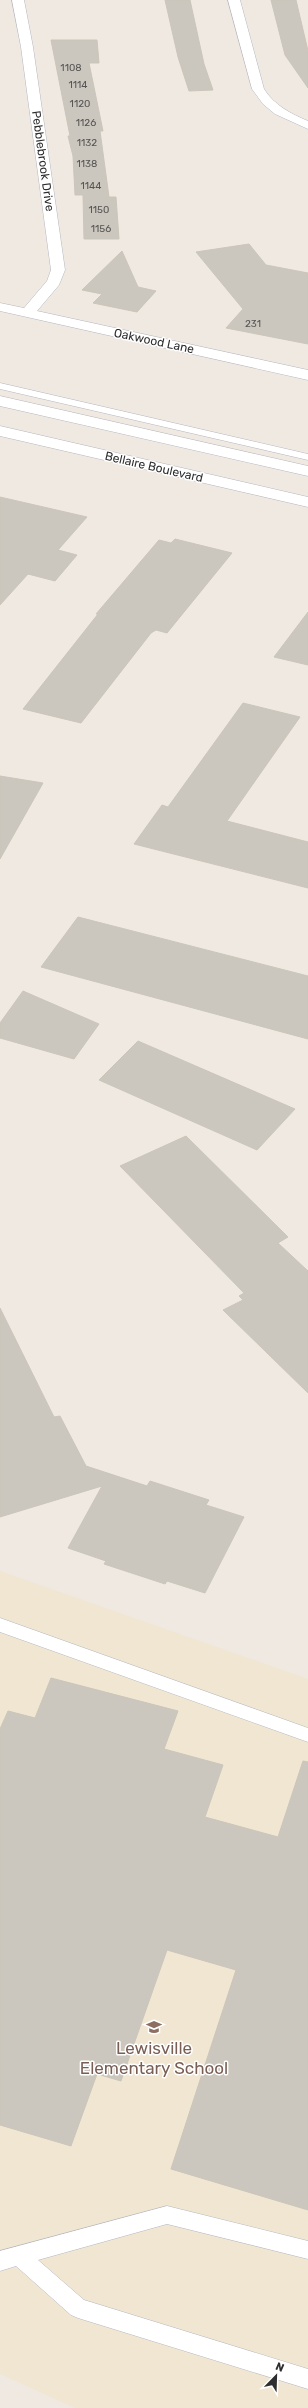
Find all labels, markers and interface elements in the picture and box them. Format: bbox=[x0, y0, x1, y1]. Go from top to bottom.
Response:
house number: 1108 bbox=[60, 62, 82, 74]
house number: 1114 bbox=[68, 79, 88, 91]
house number: 1120 bbox=[70, 98, 90, 110]
street label: Pebblebrook Drive bbox=[29, 110, 57, 213]
house number: 1126 bbox=[76, 117, 96, 129]
house number: 1132 bbox=[77, 137, 97, 149]
house number: 1138 bbox=[77, 158, 97, 170]
house number: 1144 bbox=[81, 180, 101, 192]
house number: 1150 bbox=[89, 204, 109, 216]
house number: 1156 bbox=[91, 223, 111, 235]
house number: 231 bbox=[245, 318, 261, 330]
street label: Oakwood Lane bbox=[113, 326, 196, 356]
street label: Bellaire Boulevard bbox=[104, 449, 204, 485]
school or university icon: Lewisville Elementary School bbox=[145, 2018, 163, 2036]
place label: Lewisville Elementary School bbox=[80, 2038, 228, 2078]
north arrow bbox=[256, 2356, 296, 2396]
text: N bbox=[274, 2360, 286, 2375]

